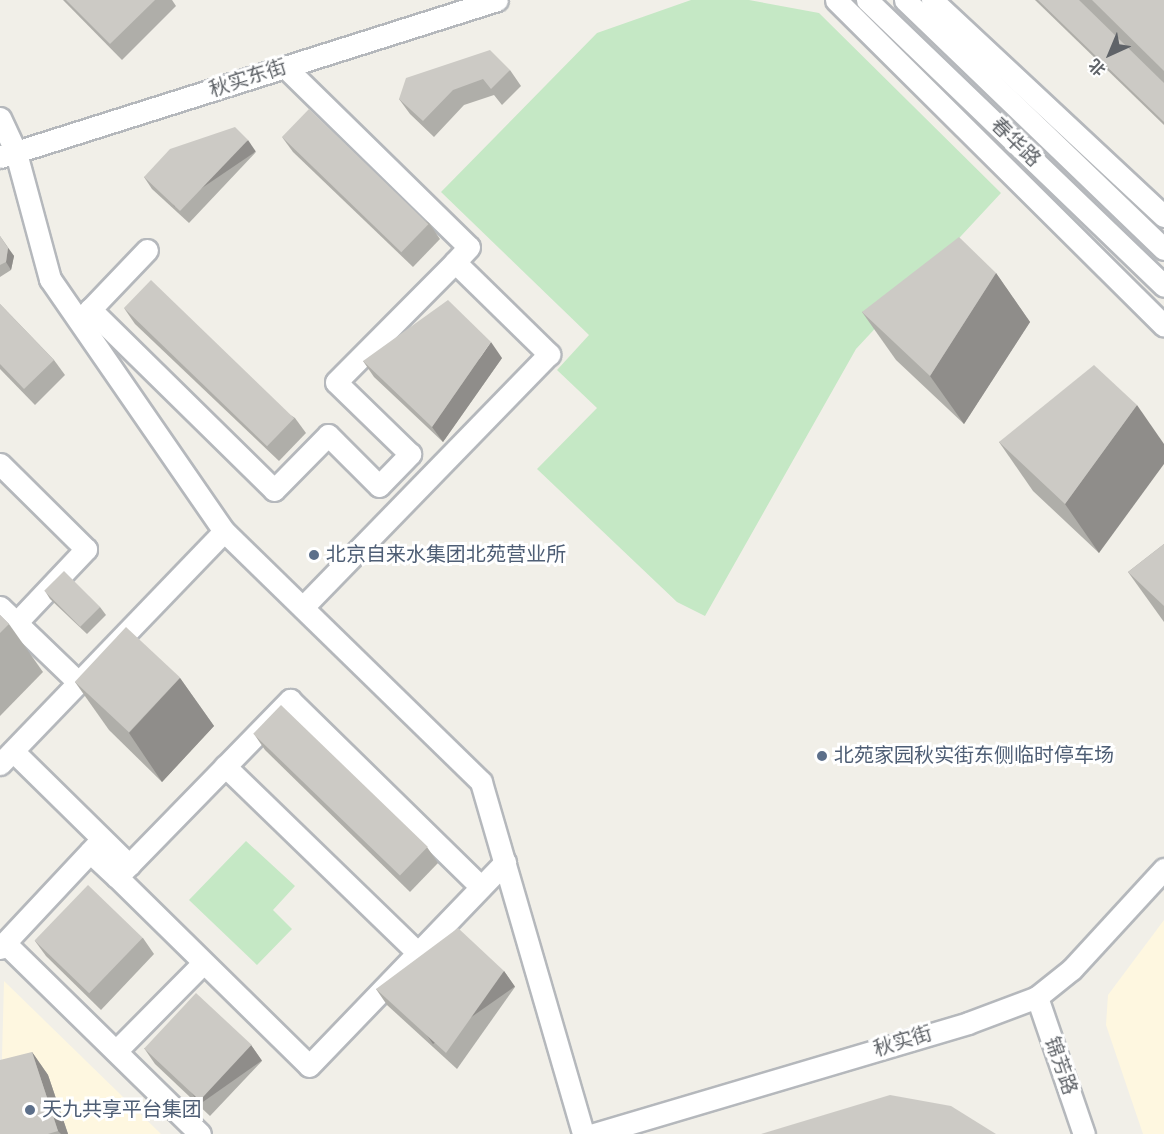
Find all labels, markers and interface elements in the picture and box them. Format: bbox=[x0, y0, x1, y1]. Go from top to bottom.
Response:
north arrow bbox=[1080, 24, 1140, 84]
text: 北 bbox=[1085, 54, 1110, 80]
street label: 秋实东街 bbox=[206, 55, 290, 103]
street label: 春华路 bbox=[985, 114, 1045, 172]
place label: 北京自来水集团北苑营业所 bbox=[326, 543, 566, 567]
marker: 北京自来水集团北苑营业所 bbox=[307, 548, 321, 562]
place label: 北苑家园秋实街东侧临时停车场 bbox=[834, 744, 1114, 768]
marker: 北苑家园秋实街东侧临时停车场 bbox=[815, 749, 829, 763]
street label: 秋实街 bbox=[871, 1022, 935, 1062]
street label: 锦芳路 bbox=[1039, 1034, 1081, 1098]
place label: 天九共享平台集团 bbox=[42, 1098, 202, 1122]
marker: 天九共享平台集团 bbox=[23, 1103, 37, 1117]

